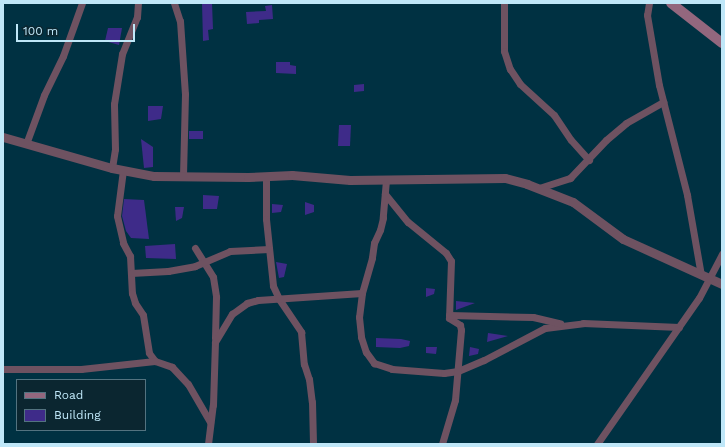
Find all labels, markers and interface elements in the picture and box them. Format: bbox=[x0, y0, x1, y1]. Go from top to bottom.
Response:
scale bar bbox=[18, 16, 137, 42]
text: 100 m bbox=[23, 24, 58, 38]
legend bbox=[16, 379, 146, 431]
text: Road bbox=[54, 388, 83, 402]
text: Building bbox=[54, 408, 101, 422]

